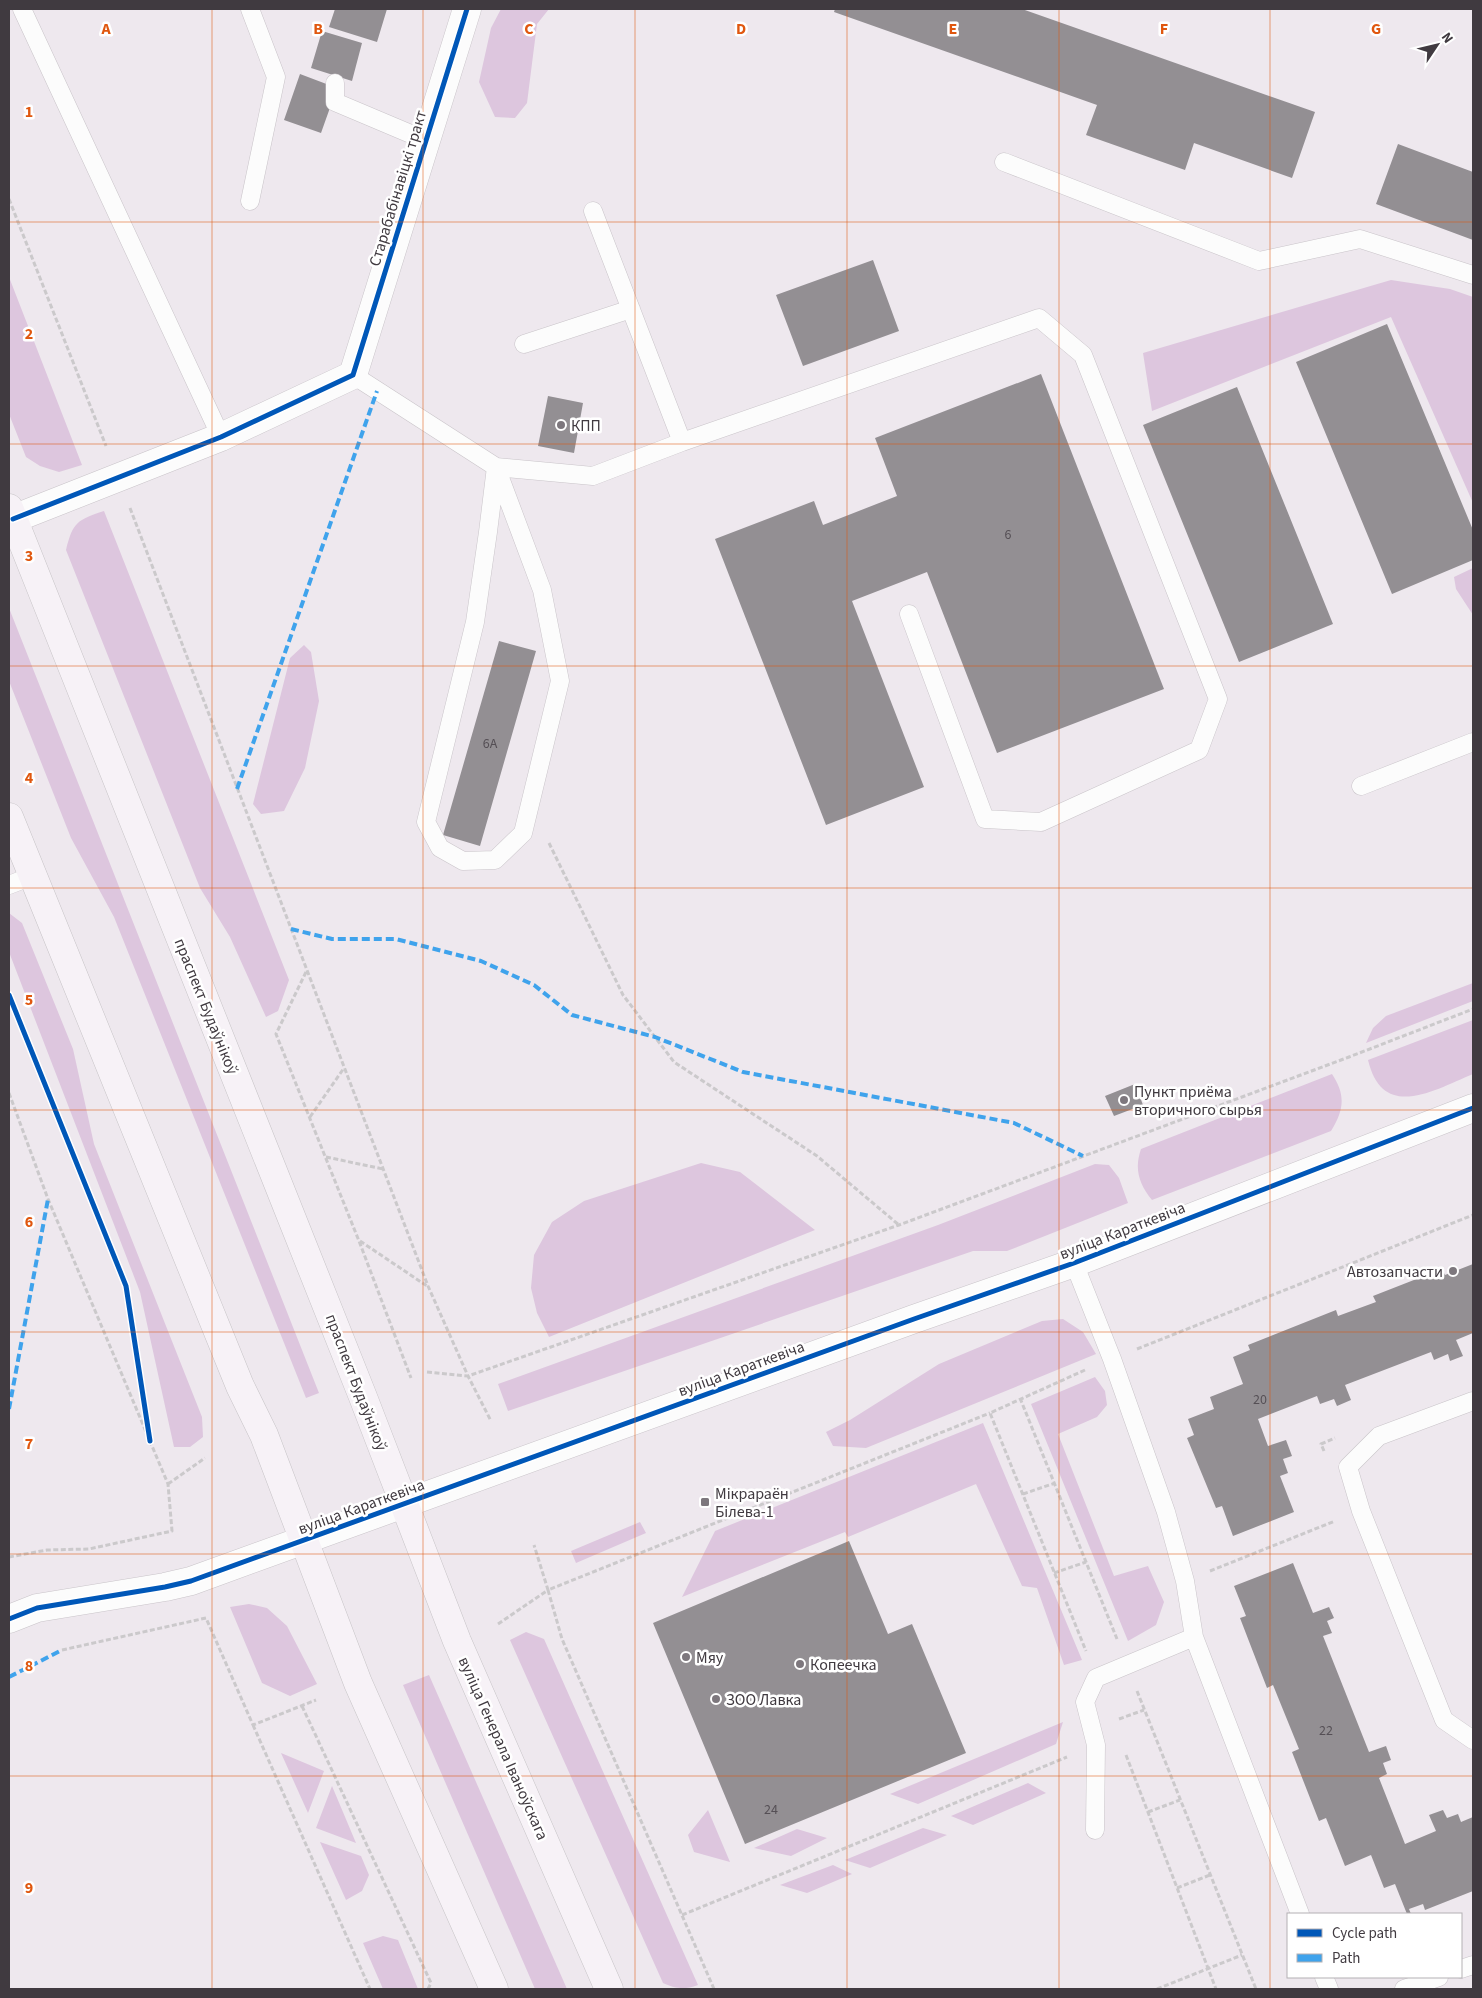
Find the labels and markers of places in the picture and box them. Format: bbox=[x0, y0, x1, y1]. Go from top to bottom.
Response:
place label: КПП bbox=[571, 415, 601, 437]
marker: КПП bbox=[555, 419, 567, 431]
place label: Пункт приёма вторичного сырья bbox=[1134, 1081, 1262, 1121]
marker: Пункт приёма вторичного сырья bbox=[1118, 1094, 1130, 1106]
place label: Автозапчасти bbox=[1347, 1261, 1443, 1283]
marker: Автозапчасти bbox=[1447, 1265, 1459, 1277]
place label: Мікрараён Білева-1 bbox=[715, 1483, 789, 1523]
marker: Мікрараён Білева-1 bbox=[699, 1496, 711, 1508]
place label: Мяу bbox=[696, 1647, 724, 1669]
marker: Мяу bbox=[680, 1651, 692, 1663]
place label: Копеечка bbox=[810, 1654, 877, 1676]
marker: Копеечка bbox=[794, 1658, 806, 1670]
place label: ЗОО Лавка bbox=[726, 1689, 801, 1711]
marker: ЗОО Лавка bbox=[710, 1693, 722, 1705]

